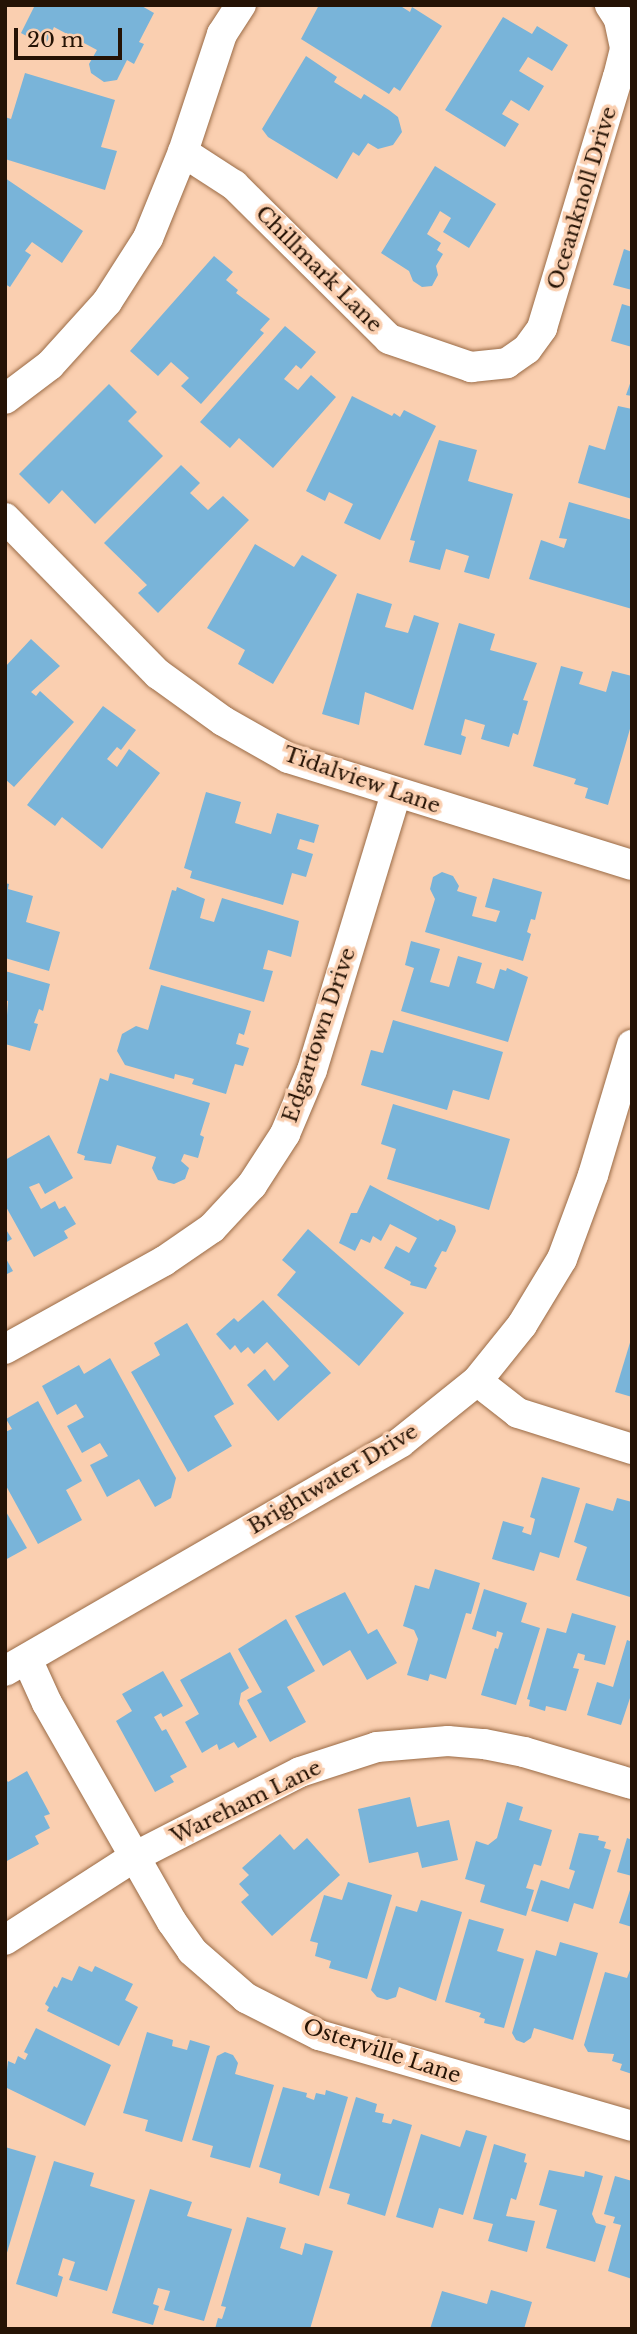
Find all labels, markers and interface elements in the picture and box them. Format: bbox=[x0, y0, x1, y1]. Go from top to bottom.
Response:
scale bar bbox=[18, 14, 126, 58]
text: 20 m bbox=[27, 27, 84, 53]
street label: Oceanknoll Drive bbox=[542, 103, 622, 293]
street label: Chillmark Lane bbox=[250, 200, 388, 338]
street label: Tidalview Lane bbox=[280, 741, 444, 819]
street label: Edgartown Drive bbox=[277, 944, 361, 1126]
street label: Brightwater Drive bbox=[244, 1418, 422, 1540]
street label: Wareham Lane bbox=[167, 1755, 325, 1849]
street label: Osterville Lane bbox=[300, 2014, 464, 2088]

